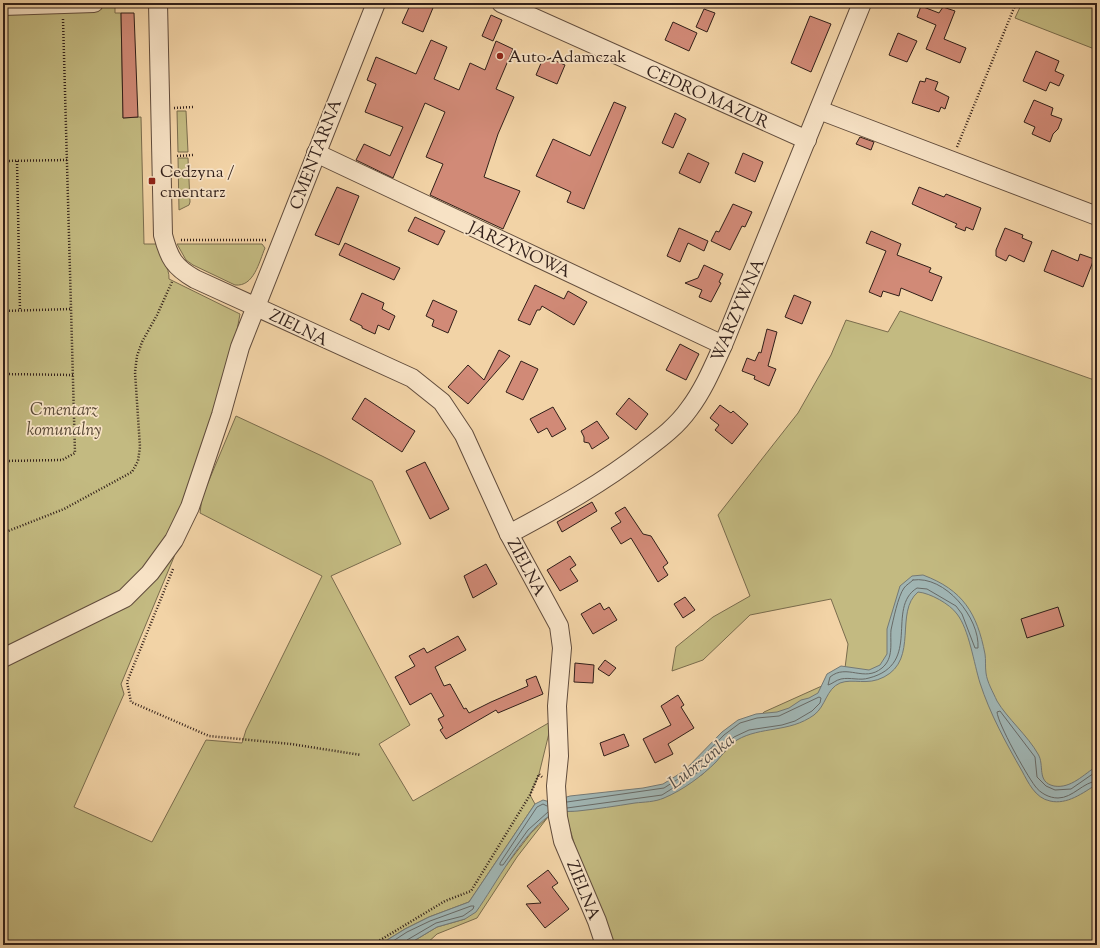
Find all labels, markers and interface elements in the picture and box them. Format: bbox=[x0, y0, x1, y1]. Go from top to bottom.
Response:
place label: Auto-Adamczak bbox=[508, 46, 627, 70]
marker: Auto-Adamczak bbox=[495, 51, 505, 61]
street label: CEDRO MAZUR bbox=[642, 60, 773, 136]
street label: CMENTARNA bbox=[285, 96, 349, 214]
place label: Cedzyna / cmentarz bbox=[160, 161, 234, 205]
marker: Cedzyna / cmentarz bbox=[147, 176, 157, 186]
street label: JARZYNOWA bbox=[463, 216, 575, 285]
street label: WARZYWNA bbox=[706, 255, 771, 366]
street label: ZIELNA bbox=[265, 304, 332, 353]
park label: Cmentarz komunalny bbox=[27, 399, 101, 443]
street label: ZIELNA bbox=[500, 535, 551, 601]
water label: Lubrzanka bbox=[664, 728, 741, 797]
street label: ZIELNA bbox=[559, 857, 605, 925]

